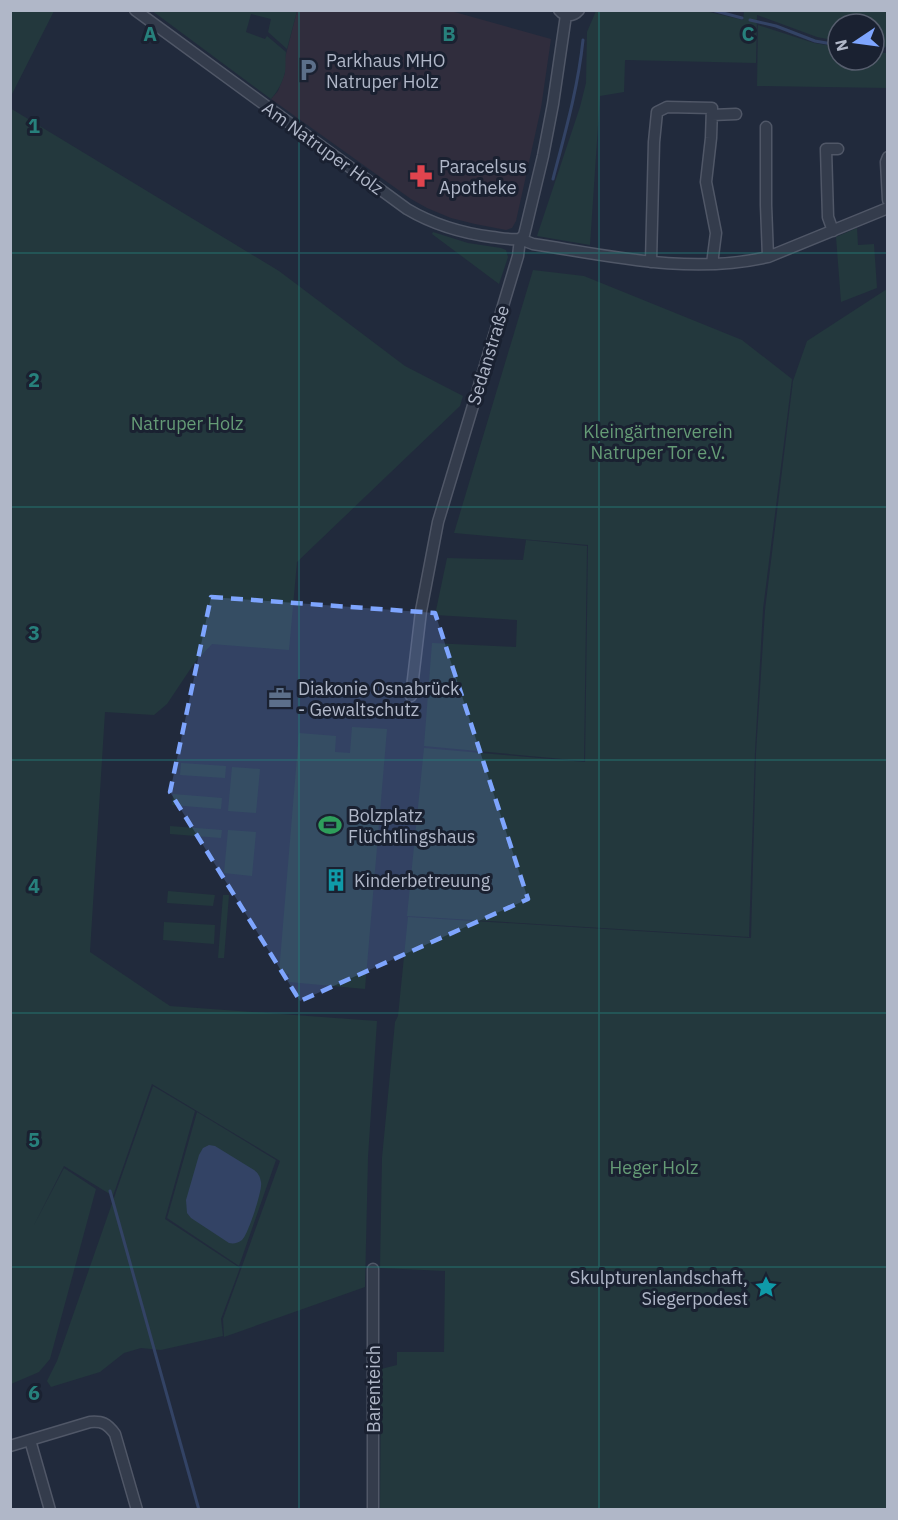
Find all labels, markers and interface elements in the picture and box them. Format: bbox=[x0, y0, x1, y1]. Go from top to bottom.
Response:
north arrow bbox=[826, 12, 886, 72]
text: A bbox=[143, 20, 157, 47]
text: B bbox=[442, 20, 456, 47]
text: C bbox=[741, 20, 755, 47]
text: N bbox=[830, 37, 852, 53]
place label: Parkhaus MHO Natruper Holz bbox=[326, 49, 446, 93]
parking icon: Parkhaus MHO Natruper Holz bbox=[295, 57, 321, 83]
street label: Am Natruper Holz bbox=[258, 96, 388, 200]
text: 1 bbox=[28, 112, 40, 139]
place label: Paracelsus Apotheke bbox=[439, 155, 527, 199]
pharmacy icon: Paracelsus Apotheke bbox=[408, 163, 434, 189]
street label: Sedanstraße bbox=[462, 302, 514, 408]
text: 2 bbox=[28, 366, 40, 393]
park label: Natruper Holz bbox=[131, 412, 243, 435]
park label: Kleingärtnerverein Natruper Tor e.V. bbox=[583, 420, 733, 464]
text: 3 bbox=[28, 619, 40, 646]
place label: Diakonie Osnabrück - Gewaltschutz bbox=[298, 677, 460, 721]
office icon: Diakonie Osnabrück - Gewaltschutz bbox=[267, 685, 293, 711]
place label: Bolzplatz Flüchtlingshaus bbox=[348, 804, 476, 848]
sports icon: Bolzplatz Flüchtlingshaus bbox=[317, 812, 343, 838]
building icon: Kinderbetreuung bbox=[323, 867, 349, 893]
place label: Kinderbetreuung bbox=[354, 869, 491, 892]
text: 4 bbox=[28, 872, 40, 899]
text: 5 bbox=[28, 1126, 40, 1153]
park label: Heger Holz bbox=[610, 1156, 698, 1179]
place label: Skulpturenlandschaft, Siegerpodest bbox=[570, 1266, 748, 1310]
place icon: Skulpturenlandschaft, Siegerpodest bbox=[753, 1274, 779, 1300]
street label: Barenteich bbox=[362, 1345, 385, 1433]
text: 6 bbox=[28, 1379, 40, 1406]

